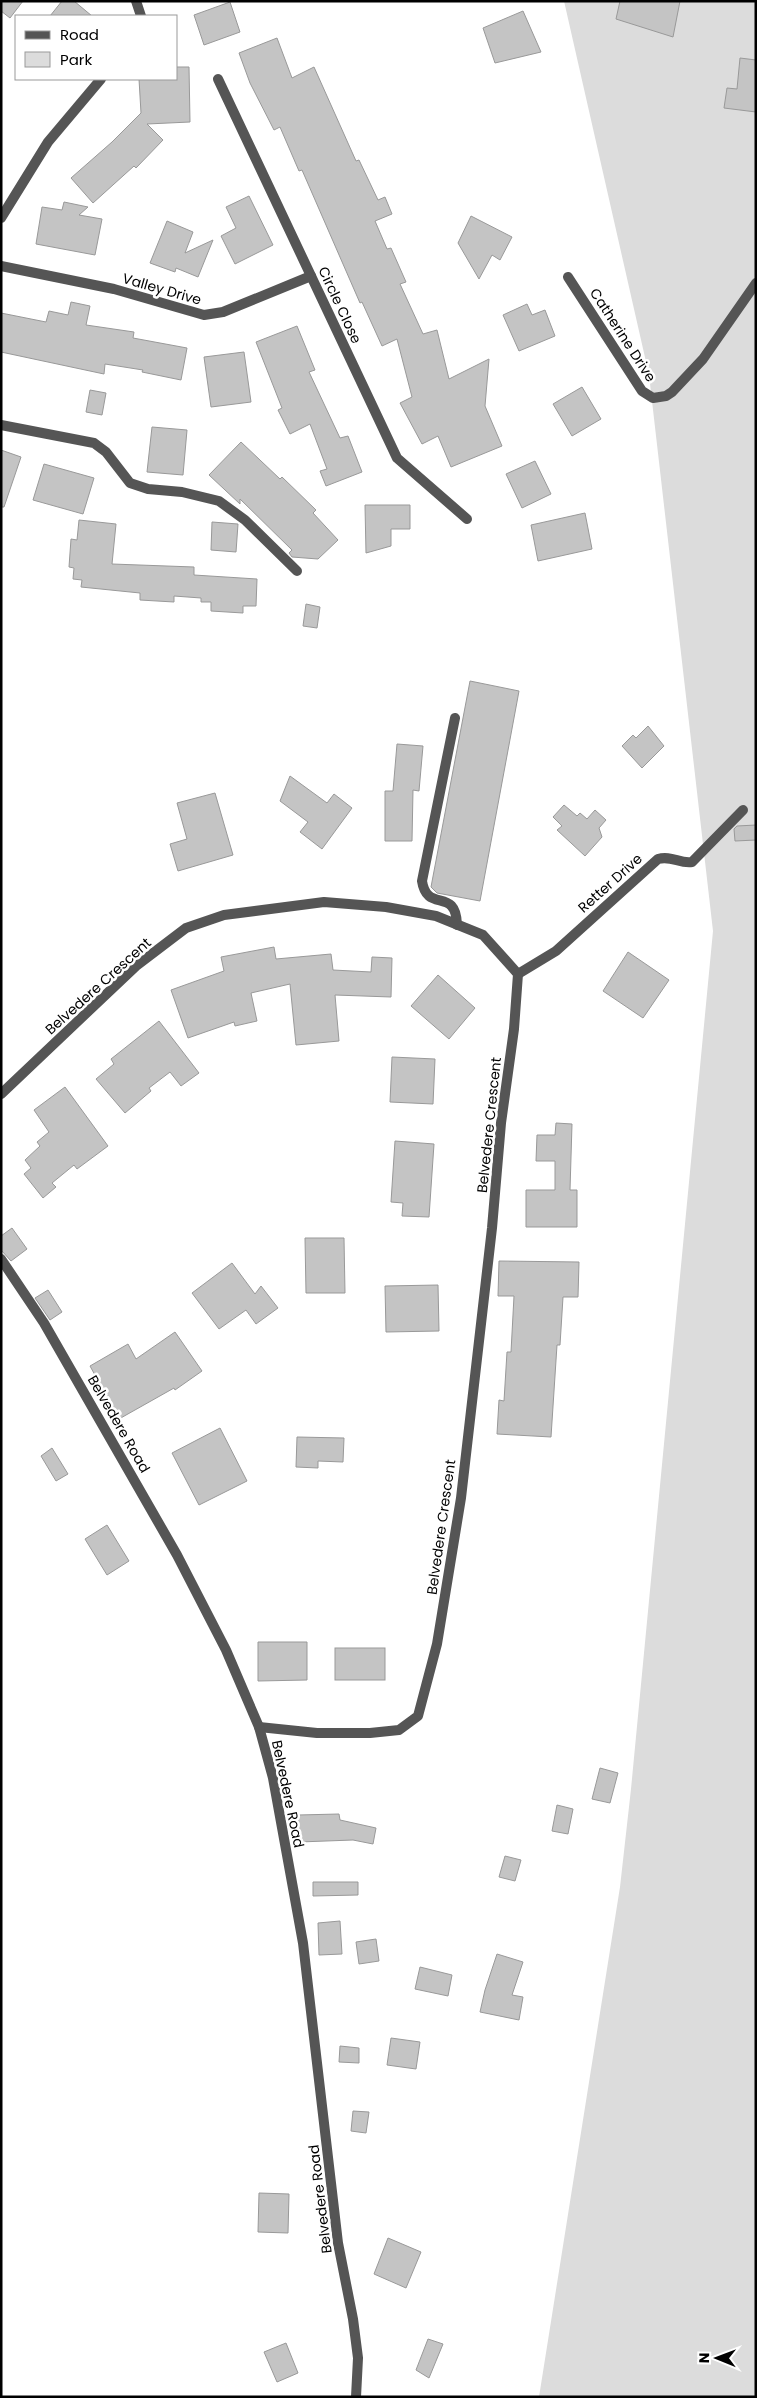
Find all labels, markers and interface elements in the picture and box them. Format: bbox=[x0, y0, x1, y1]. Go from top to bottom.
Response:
legend bbox=[15, 15, 178, 80]
text: Road bbox=[60, 24, 99, 45]
text: Park bbox=[60, 49, 92, 70]
street label: Circle Close bbox=[313, 263, 367, 347]
street label: Valley Drive bbox=[120, 268, 204, 310]
street label: Catherine Drive bbox=[585, 284, 661, 386]
street label: Retter Drive bbox=[574, 849, 647, 917]
street label: Belvedere Crescent bbox=[41, 933, 155, 1039]
street label: Belvedere Crescent bbox=[472, 1056, 506, 1194]
street label: Belvedere Road bbox=[83, 1372, 155, 1476]
street label: Belvedere Crescent bbox=[422, 1458, 460, 1596]
street label: Belvedere Road bbox=[267, 1738, 309, 1850]
street label: Belvedere Road bbox=[303, 2143, 337, 2255]
north arrow bbox=[692, 2333, 742, 2383]
text: N bbox=[694, 2352, 714, 2363]

